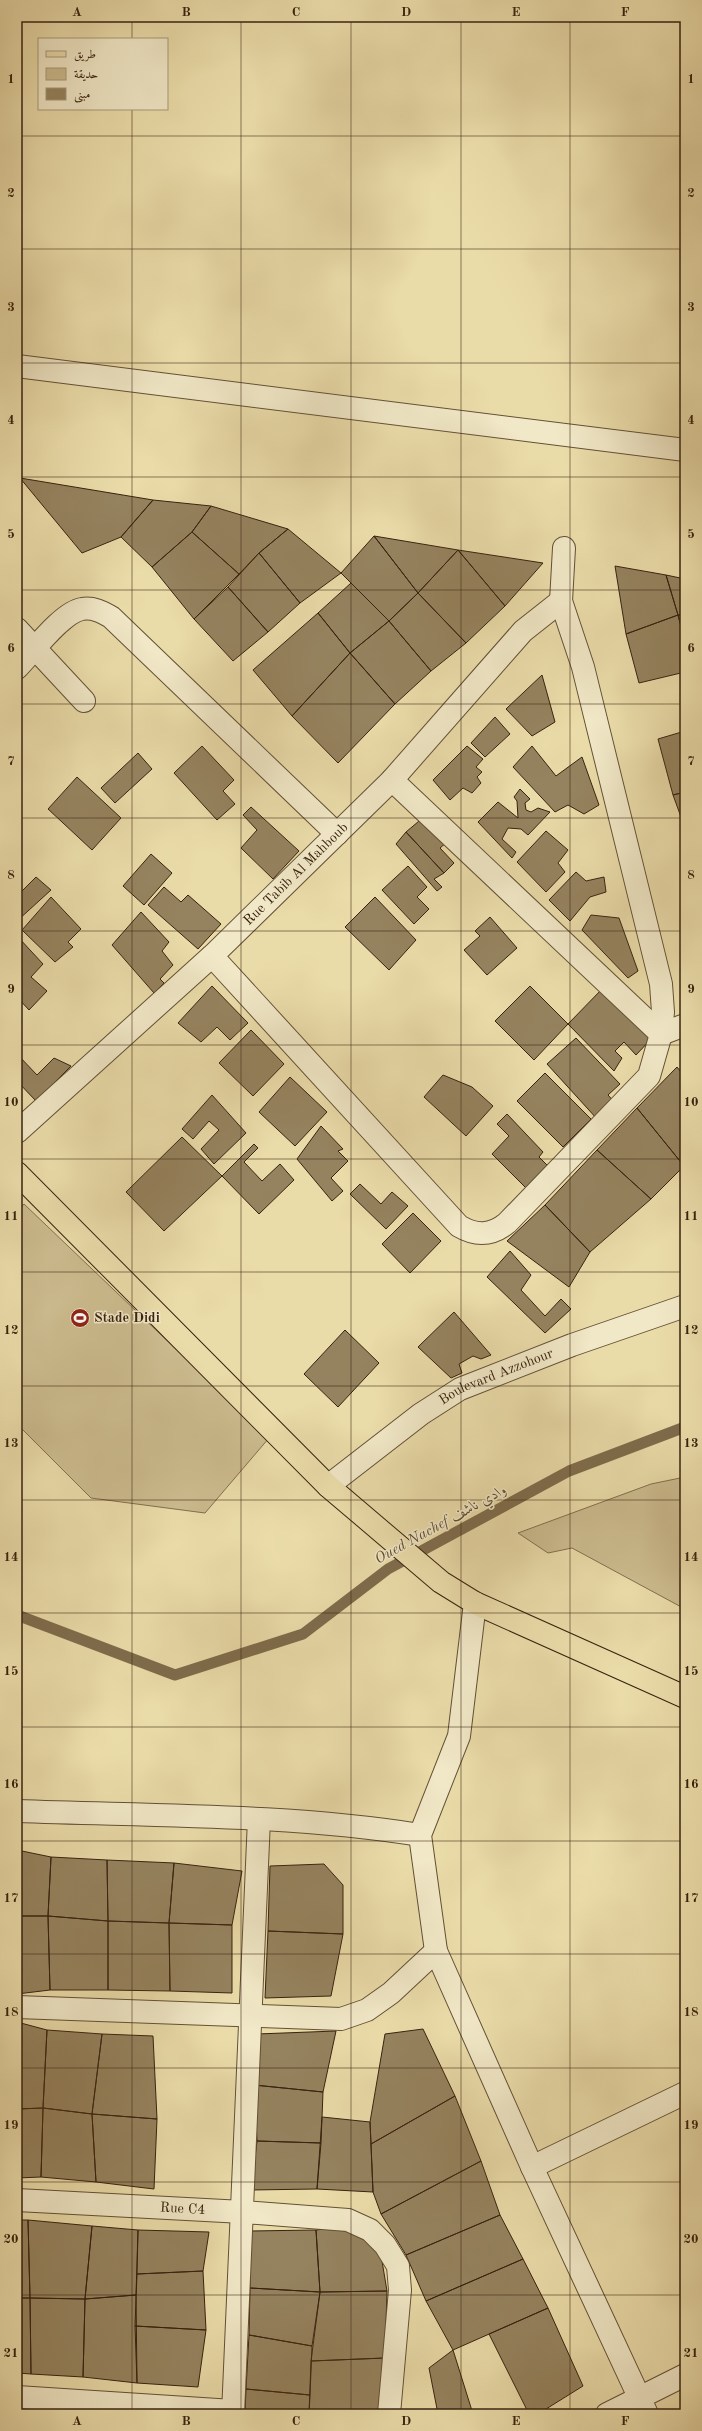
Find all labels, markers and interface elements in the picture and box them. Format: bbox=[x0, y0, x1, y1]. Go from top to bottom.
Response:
text: A bbox=[72, 6, 82, 19]
text: B bbox=[181, 6, 191, 19]
text: C bbox=[292, 6, 300, 19]
text: D bbox=[401, 6, 411, 19]
text: E bbox=[512, 6, 521, 19]
text: F bbox=[621, 6, 630, 19]
legend bbox=[38, 38, 168, 110]
text: طريق bbox=[74, 49, 96, 62]
text: حديقة bbox=[74, 69, 98, 82]
text: 1 bbox=[7, 73, 15, 86]
text: 1 bbox=[687, 73, 695, 86]
text: مبنى bbox=[74, 89, 90, 103]
text: 2 bbox=[7, 187, 15, 200]
text: 2 bbox=[687, 187, 695, 200]
text: 3 bbox=[7, 301, 15, 314]
text: 3 bbox=[687, 301, 695, 314]
text: 4 bbox=[7, 414, 15, 427]
text: 4 bbox=[687, 414, 695, 427]
text: 5 bbox=[7, 528, 15, 541]
text: 5 bbox=[687, 528, 695, 541]
text: 6 bbox=[7, 642, 15, 655]
text: 6 bbox=[687, 642, 695, 655]
text: 7 bbox=[7, 755, 15, 768]
text: 7 bbox=[687, 755, 695, 768]
street label: Rue Tabib Al Mahboub bbox=[241, 820, 351, 928]
text: 8 bbox=[7, 869, 15, 882]
text: 8 bbox=[687, 869, 695, 882]
text: 9 bbox=[7, 983, 15, 996]
text: 9 bbox=[687, 983, 695, 996]
text: 10 bbox=[3, 1096, 19, 1109]
text: 10 bbox=[683, 1096, 699, 1109]
text: 11 bbox=[3, 1210, 19, 1223]
text: 11 bbox=[683, 1210, 699, 1223]
sports icon: Stade Didi bbox=[69, 1307, 91, 1329]
place label: Stade Didi bbox=[94, 1311, 160, 1325]
text: 12 bbox=[3, 1324, 19, 1337]
text: 12 bbox=[683, 1324, 699, 1337]
street label: Boulevard Azzohour bbox=[436, 1346, 555, 1408]
text: 13 bbox=[3, 1437, 19, 1450]
text: 13 bbox=[683, 1437, 699, 1450]
water label: Oued Nachef وادي ناشف bbox=[373, 1483, 511, 1570]
text: 14 bbox=[3, 1551, 19, 1564]
text: 14 bbox=[683, 1551, 699, 1564]
text: 15 bbox=[3, 1665, 19, 1678]
text: 15 bbox=[683, 1665, 699, 1678]
text: 16 bbox=[3, 1778, 19, 1791]
text: 16 bbox=[683, 1778, 699, 1791]
text: 17 bbox=[3, 1892, 19, 1905]
text: 17 bbox=[683, 1892, 699, 1905]
text: 18 bbox=[3, 2006, 19, 2019]
text: 18 bbox=[683, 2006, 699, 2019]
text: 19 bbox=[3, 2119, 19, 2132]
text: 19 bbox=[683, 2119, 699, 2132]
street label: Rue C4 bbox=[160, 2201, 206, 2217]
text: 20 bbox=[3, 2233, 19, 2246]
text: 20 bbox=[683, 2233, 699, 2246]
text: 21 bbox=[3, 2347, 19, 2360]
text: 21 bbox=[683, 2347, 699, 2360]
text: A bbox=[72, 2415, 82, 2428]
text: B bbox=[181, 2415, 191, 2428]
text: C bbox=[292, 2415, 300, 2428]
text: D bbox=[401, 2415, 411, 2428]
text: E bbox=[512, 2415, 521, 2428]
text: F bbox=[621, 2415, 630, 2428]

